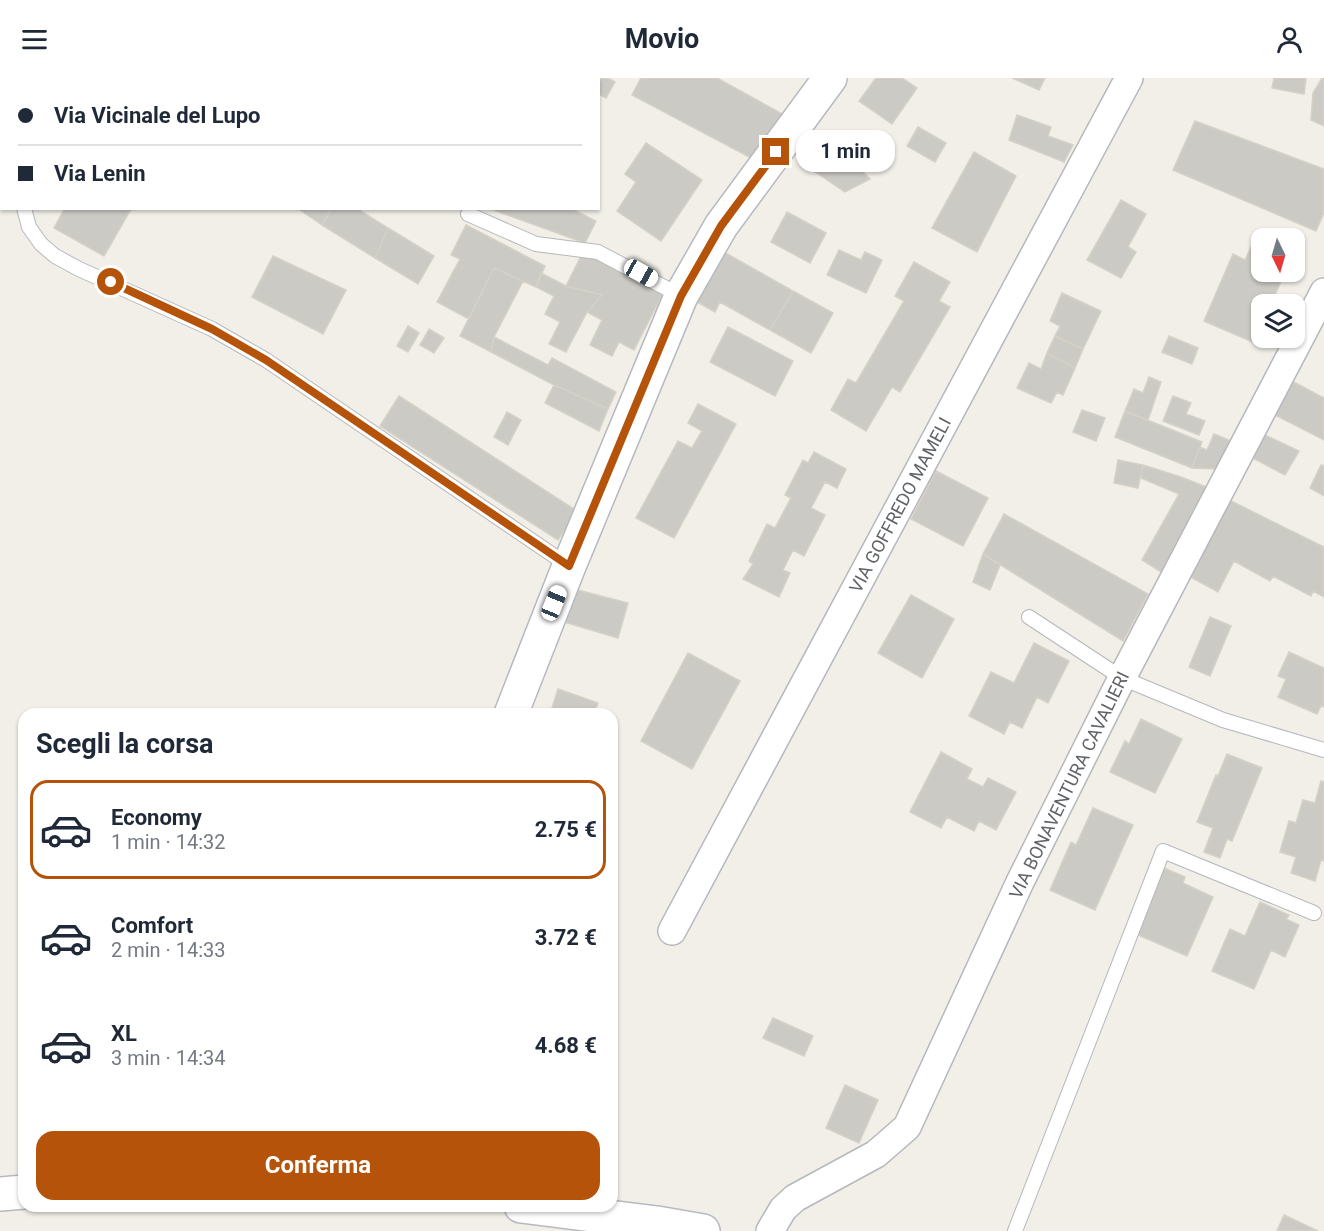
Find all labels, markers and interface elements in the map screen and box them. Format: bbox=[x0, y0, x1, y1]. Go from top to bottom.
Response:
icon: menu bbox=[18, 23, 51, 56]
text: Movio bbox=[625, 23, 699, 55]
icon: person bbox=[1273, 23, 1306, 56]
text: Via Vicinale del Lupo bbox=[54, 103, 261, 128]
callout: 1 min bbox=[797, 131, 896, 173]
route end bbox=[762, 138, 789, 165]
text: 1 min bbox=[820, 139, 871, 163]
text: Via Lenin bbox=[54, 161, 146, 186]
north arrow bbox=[1251, 228, 1305, 282]
map controls bbox=[1251, 228, 1305, 348]
car bbox=[621, 256, 661, 290]
route start bbox=[97, 268, 124, 295]
button: layers bbox=[1251, 294, 1305, 348]
street label: VIA GOFFREDO MAMELI bbox=[845, 414, 955, 596]
car bbox=[539, 583, 569, 623]
street label: VIA BONAVENTURA CAVALIERI bbox=[1005, 668, 1133, 902]
text: Scegli la corsa bbox=[36, 728, 214, 760]
icon: car bbox=[39, 803, 93, 857]
text: Economy bbox=[111, 805, 202, 830]
text: 2.75 € bbox=[535, 817, 597, 842]
text: 1 min · 14:32 bbox=[111, 830, 226, 854]
icon: car bbox=[39, 911, 93, 965]
text: Comfort bbox=[111, 913, 193, 938]
text: 3.72 € bbox=[535, 925, 597, 950]
text: 2 min · 14:33 bbox=[111, 938, 226, 962]
icon: car bbox=[39, 1019, 93, 1073]
text: XL bbox=[111, 1021, 137, 1046]
text: 4.68 € bbox=[535, 1033, 597, 1058]
text: 3 min · 14:34 bbox=[111, 1046, 226, 1070]
button: Conferma bbox=[36, 1131, 600, 1200]

